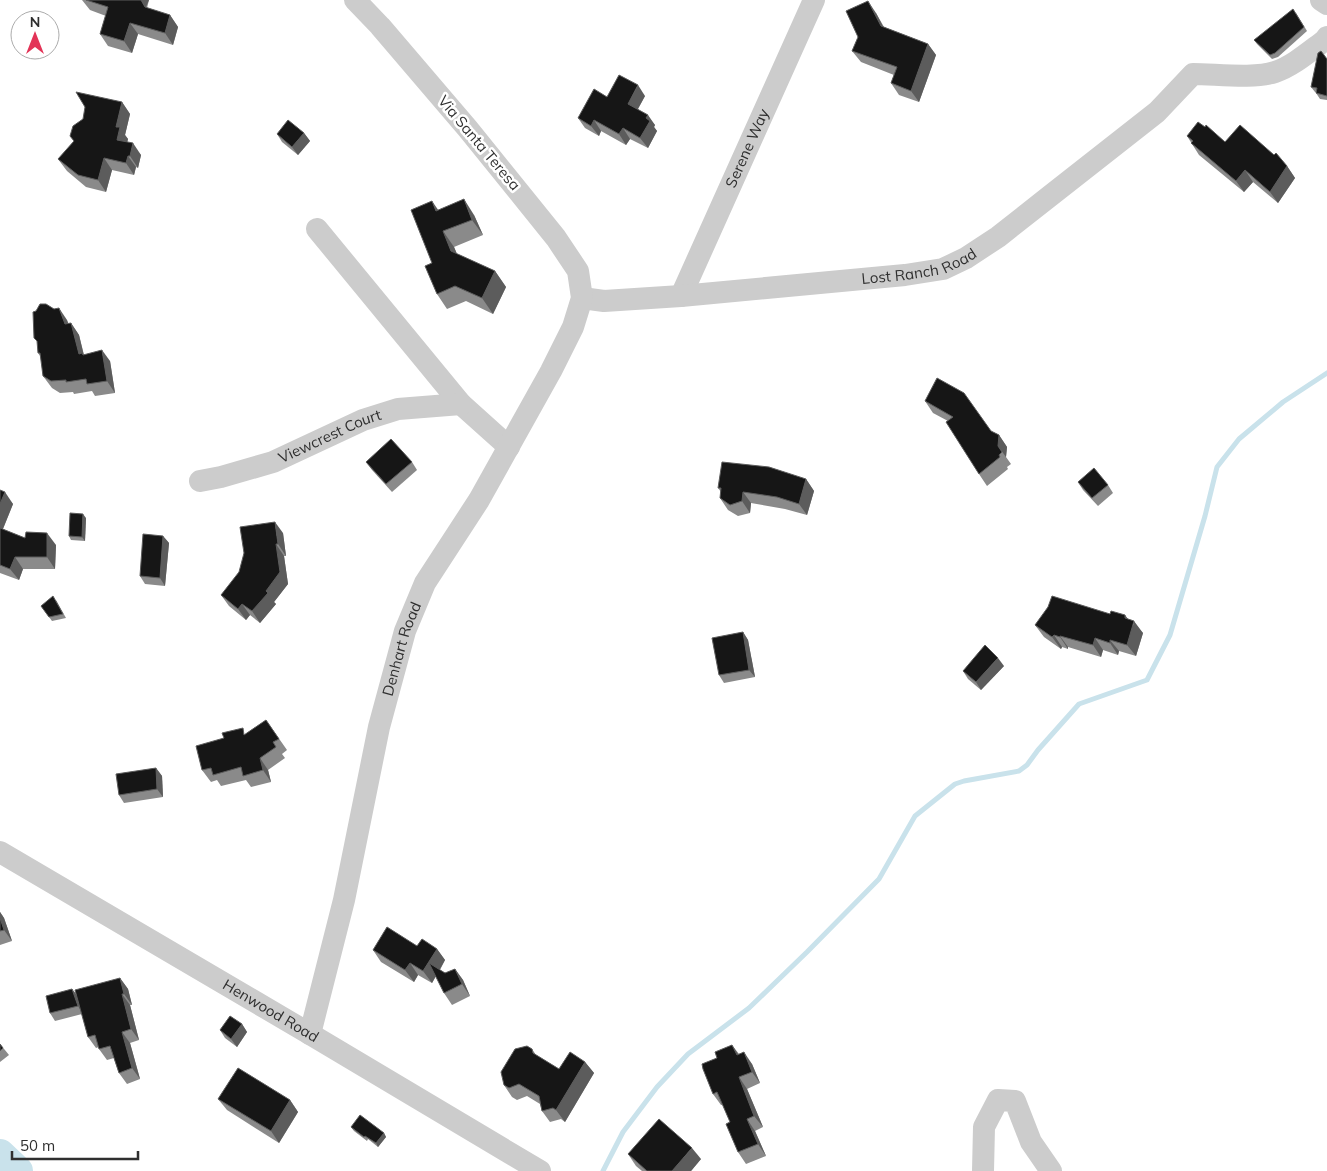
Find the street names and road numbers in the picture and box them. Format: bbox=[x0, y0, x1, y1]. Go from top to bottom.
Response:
street label: Via Santa Teresa bbox=[434, 91, 525, 194]
street label: Serene Way bbox=[721, 105, 773, 191]
street label: Lost Ranch Road bbox=[861, 244, 980, 288]
street label: Viewcrest Court bbox=[275, 405, 383, 467]
street label: Denhart Road bbox=[378, 599, 425, 698]
street label: Henwood Road bbox=[220, 975, 323, 1046]

